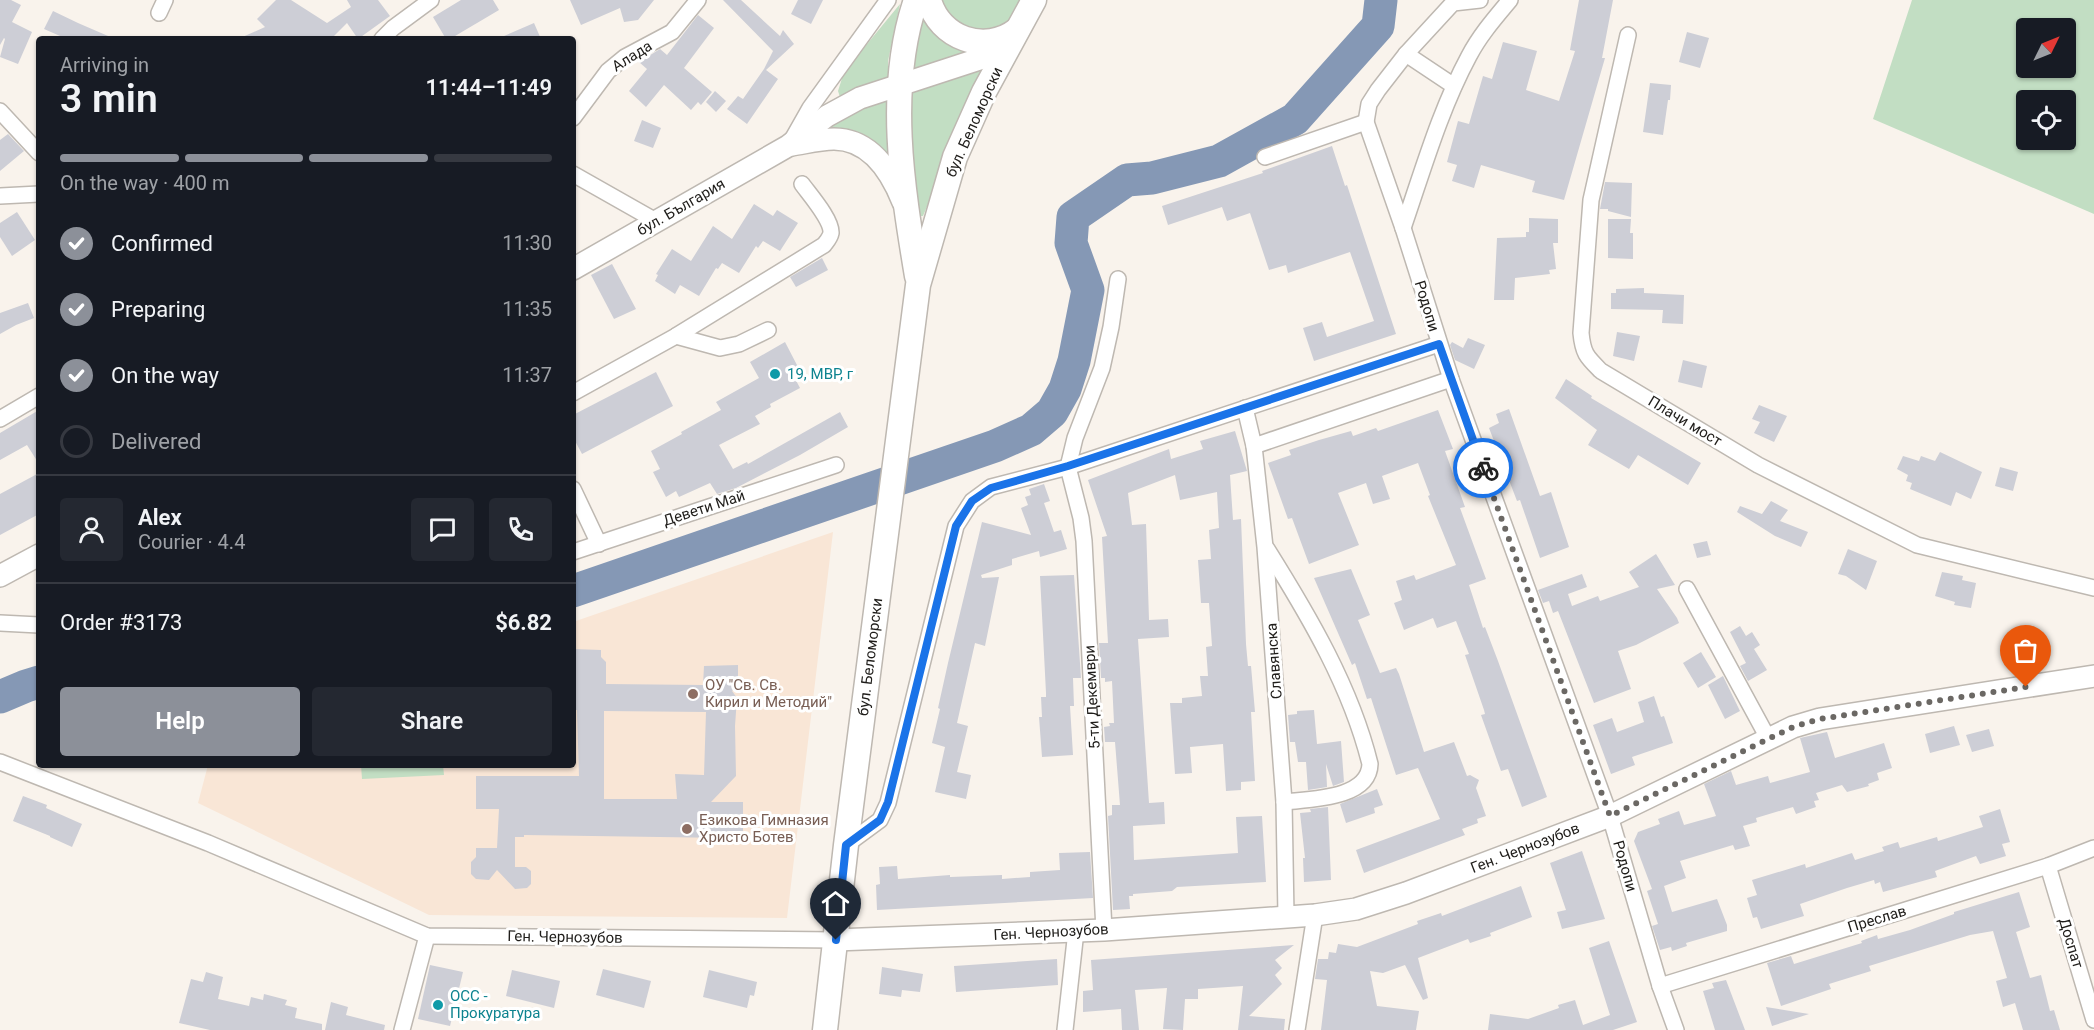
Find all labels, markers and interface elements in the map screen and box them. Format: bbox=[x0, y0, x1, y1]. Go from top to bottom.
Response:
north arrow bbox=[2016, 18, 2076, 78]
map controls bbox=[2016, 18, 2076, 150]
street label: Алада bbox=[609, 37, 655, 75]
text: Arriving in bbox=[60, 53, 149, 77]
street label: бул. Беломорски bbox=[942, 64, 1006, 180]
text: 11:44–11:49 bbox=[425, 75, 552, 100]
text: 3 min bbox=[60, 76, 158, 122]
button: locate bbox=[2016, 90, 2076, 150]
text: On the way · 400 m bbox=[60, 171, 229, 195]
street label: бул. България bbox=[634, 175, 728, 239]
icon: check bbox=[60, 227, 93, 260]
text: Confirmed bbox=[111, 231, 213, 256]
text: 11:30 bbox=[502, 231, 552, 255]
street label: Родопи bbox=[1411, 278, 1443, 334]
icon: check bbox=[60, 293, 93, 326]
text: Preparing bbox=[111, 297, 205, 322]
text: 11:35 bbox=[502, 297, 552, 321]
icon: check bbox=[60, 359, 93, 392]
text: On the way bbox=[111, 363, 219, 388]
text: 11:37 bbox=[502, 363, 552, 387]
place label: 19, МВР, г bbox=[787, 365, 854, 383]
marker: 19, МВР, г bbox=[768, 367, 782, 381]
street label: Плачи мост bbox=[1645, 392, 1725, 450]
text: Delivered bbox=[111, 429, 201, 454]
courier bbox=[1453, 438, 1513, 498]
icon: bike bbox=[1467, 452, 1500, 485]
street label: Девети Май bbox=[661, 486, 747, 530]
button: person bbox=[60, 498, 123, 561]
button: chat bbox=[411, 498, 474, 561]
button: phone bbox=[489, 498, 552, 561]
text: Alex bbox=[138, 505, 182, 530]
text: Courier · 4.4 bbox=[138, 530, 245, 554]
street label: бул. Беломорски bbox=[854, 597, 886, 717]
text: Order #3173 bbox=[60, 610, 182, 635]
text: $6.82 bbox=[495, 610, 552, 635]
street label: Славянска bbox=[1262, 622, 1286, 700]
pin bbox=[2000, 625, 2051, 687]
icon: bag bbox=[2009, 634, 2042, 667]
street label: 5-ти Декември bbox=[1080, 645, 1104, 749]
place label: ОУ "Св. Св. Кирил и Методий" bbox=[705, 676, 832, 711]
button: Help bbox=[60, 687, 300, 756]
button: Share bbox=[312, 687, 552, 756]
marker: ОУ "Св. Св. Кирил и Методий" bbox=[686, 687, 700, 701]
place label: Езикова Гимназия Христо Ботев bbox=[699, 811, 829, 846]
street label: Ген. Чернозубов bbox=[1468, 819, 1582, 877]
marker: Езикова Гимназия Христо Ботев bbox=[680, 822, 694, 836]
street label: Родопи bbox=[1609, 838, 1641, 894]
pin bbox=[810, 878, 861, 940]
icon: home bbox=[819, 887, 852, 920]
street label: Преслав bbox=[1846, 902, 1908, 936]
street label: Доспат bbox=[2055, 916, 2087, 970]
street label: Ген. Чернозубов bbox=[993, 920, 1109, 944]
street label: Ген. Чернозубов bbox=[507, 927, 623, 947]
place label: ОСС - Прокуратура bbox=[450, 987, 540, 1022]
marker: ОСС - Прокуратура bbox=[431, 998, 445, 1012]

